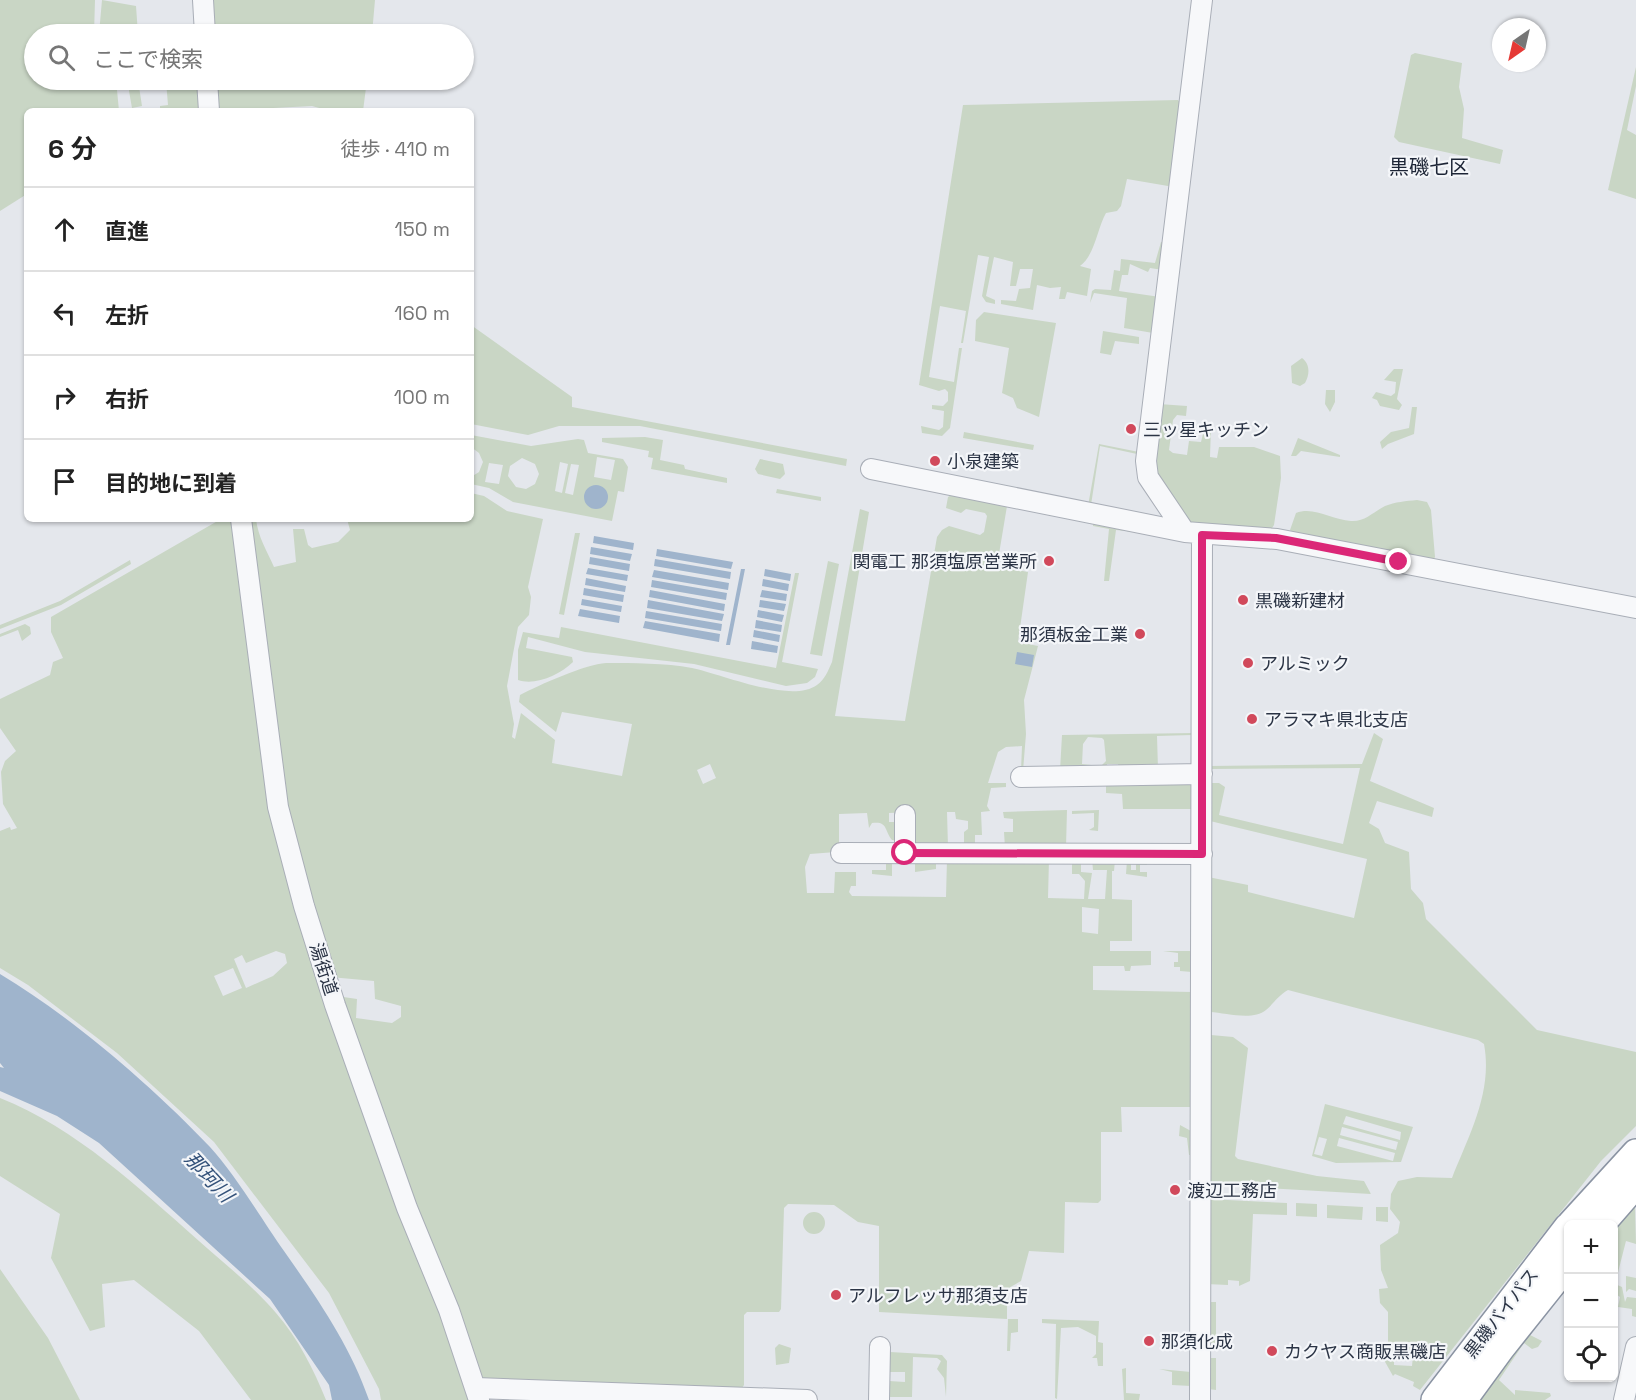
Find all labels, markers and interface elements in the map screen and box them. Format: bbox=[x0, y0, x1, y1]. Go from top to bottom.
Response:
north arrow bbox=[1492, 18, 1546, 72]
search box bbox=[24, 24, 474, 90]
icon: search bbox=[45, 41, 78, 74]
text: ここで検索 bbox=[93, 45, 203, 73]
text: 6 分 bbox=[48, 132, 97, 166]
text: 徒歩 · 410 m bbox=[340, 136, 450, 162]
district label: 黒磯七区 bbox=[1389, 154, 1469, 180]
icon: ahead bbox=[48, 213, 81, 246]
text: 150 m bbox=[395, 216, 450, 242]
text: 直進 bbox=[105, 217, 149, 245]
icon: left bbox=[48, 297, 81, 330]
text: 160 m bbox=[394, 300, 450, 326]
text: 左折 bbox=[105, 301, 149, 329]
icon: right bbox=[48, 381, 81, 414]
text: 100 m bbox=[394, 384, 450, 410]
text: 右折 bbox=[105, 385, 149, 413]
place label: 三ッ星キッチン bbox=[1143, 418, 1269, 441]
marker: 三ッ星キッチン bbox=[1124, 422, 1138, 436]
place label: 小泉建築 bbox=[947, 450, 1019, 473]
marker: 小泉建築 bbox=[928, 454, 942, 468]
icon: arrive bbox=[48, 465, 81, 498]
text: 目的地に到着 bbox=[105, 469, 237, 497]
route end bbox=[1385, 548, 1411, 574]
place label: 関電工 那須塩原営業所 bbox=[852, 550, 1037, 573]
marker: 関電工 那須塩原営業所 bbox=[1042, 554, 1056, 568]
place label: 黒磯新建材 bbox=[1255, 589, 1345, 612]
marker: 黒磯新建材 bbox=[1236, 593, 1250, 607]
place label: 那須板金工業 bbox=[1020, 623, 1128, 646]
marker: 那須板金工業 bbox=[1133, 627, 1147, 641]
place label: アルミック bbox=[1260, 652, 1350, 675]
marker: アルミック bbox=[1241, 656, 1255, 670]
place label: アラマキ県北支店 bbox=[1264, 708, 1408, 731]
marker: アラマキ県北支店 bbox=[1245, 712, 1259, 726]
route start bbox=[891, 839, 917, 865]
street label: 湯街道 bbox=[305, 940, 343, 998]
water label: 那珂川 bbox=[179, 1146, 240, 1209]
place label: 渡辺工務店 bbox=[1187, 1179, 1277, 1202]
marker: 渡辺工務店 bbox=[1168, 1183, 1182, 1197]
map controls bbox=[1564, 1220, 1618, 1382]
button: + bbox=[1564, 1220, 1618, 1274]
street label: 黒磯バイパス bbox=[1459, 1264, 1543, 1362]
button: − bbox=[1564, 1274, 1618, 1328]
place label: アルフレッサ那須支店 bbox=[848, 1284, 1028, 1307]
marker: アルフレッサ那須支店 bbox=[829, 1288, 843, 1302]
button: locate bbox=[1564, 1328, 1618, 1382]
place label: 那須化成 bbox=[1161, 1330, 1233, 1353]
marker: 那須化成 bbox=[1142, 1334, 1156, 1348]
place label: カクヤス商販黒磯店 bbox=[1284, 1340, 1446, 1363]
marker: カクヤス商販黒磯店 bbox=[1265, 1344, 1279, 1358]

